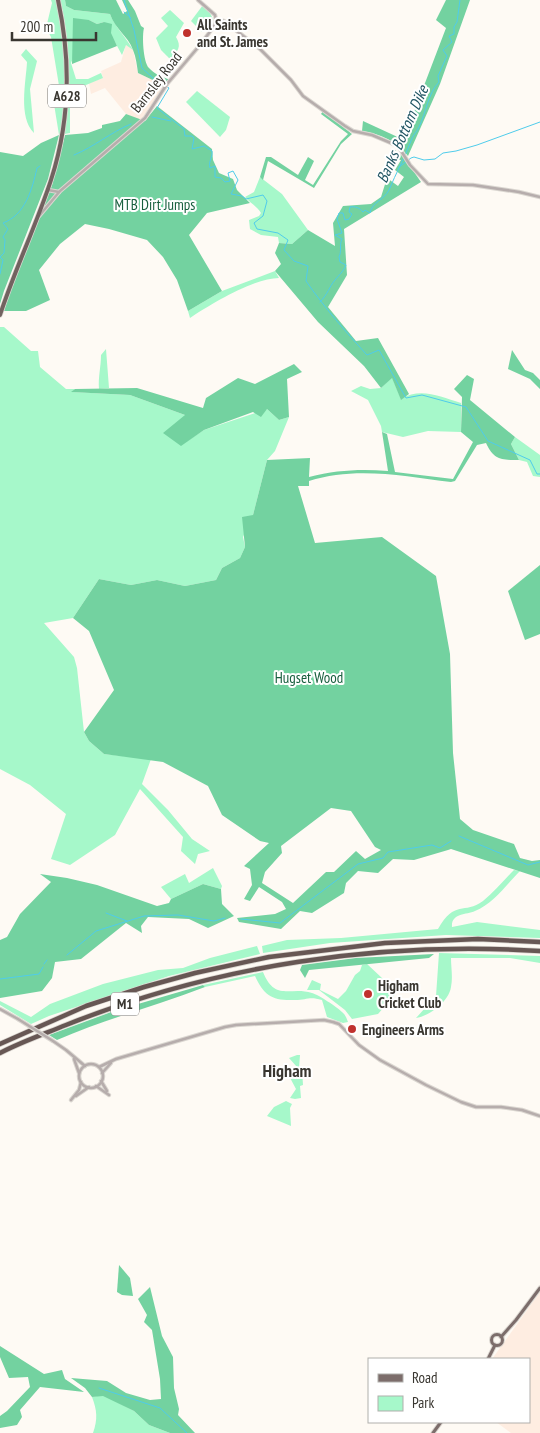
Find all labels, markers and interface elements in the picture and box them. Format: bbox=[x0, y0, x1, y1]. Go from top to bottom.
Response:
scale bar bbox=[12, 10, 96, 42]
place label: All Saints and St. James bbox=[196, 15, 268, 51]
text: 200 m bbox=[20, 17, 53, 36]
marker: All Saints and St. James bbox=[181, 27, 193, 39]
street label: Barnsley Road bbox=[126, 48, 186, 116]
water label: Banks Bottom Dike bbox=[372, 81, 433, 186]
road number: A628 bbox=[48, 84, 86, 108]
park label: MTB Dirt Jumps bbox=[115, 195, 195, 214]
park label: Hugset Wood bbox=[275, 668, 343, 687]
place label: Higham Cricket Club bbox=[378, 976, 442, 1012]
marker: Higham Cricket Club bbox=[362, 988, 374, 1000]
road number: M1 bbox=[111, 992, 139, 1016]
place label: Engineers Arms bbox=[362, 1020, 444, 1039]
marker: Engineers Arms bbox=[346, 1023, 358, 1035]
district label: Higham bbox=[262, 1059, 312, 1082]
legend bbox=[368, 1358, 530, 1423]
text: Road bbox=[412, 1368, 438, 1387]
text: Park bbox=[412, 1393, 434, 1412]

